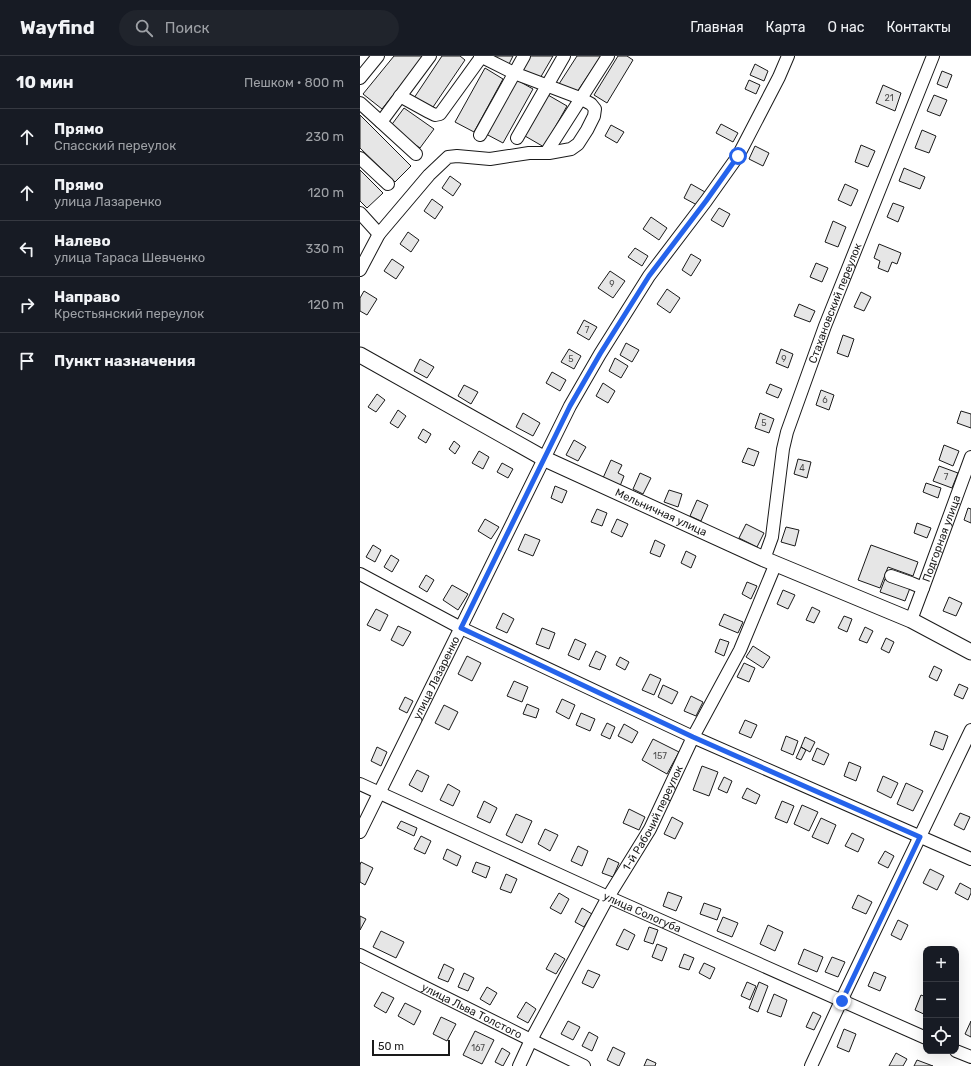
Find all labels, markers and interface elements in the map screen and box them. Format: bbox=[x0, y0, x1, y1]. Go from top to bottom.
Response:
search box bbox=[119, 10, 399, 46]
text: Wayfind bbox=[20, 16, 95, 39]
icon: search bbox=[133, 17, 155, 39]
text: Поиск bbox=[165, 19, 209, 37]
text: Главная bbox=[690, 19, 744, 36]
text: Карта bbox=[766, 19, 806, 36]
text: О нас bbox=[828, 19, 864, 36]
text: Контакты bbox=[886, 19, 951, 36]
text: 10 мин bbox=[16, 72, 74, 92]
text: Пешком · 800 m bbox=[244, 75, 344, 90]
house number: 21 bbox=[884, 93, 894, 103]
text: Прямо bbox=[54, 120, 104, 138]
icon: ahead bbox=[16, 126, 38, 148]
text: 230 m bbox=[306, 129, 344, 144]
text: Спасский переулок bbox=[54, 138, 176, 153]
route start bbox=[729, 147, 747, 165]
text: Прямо bbox=[54, 176, 104, 194]
icon: ahead bbox=[16, 182, 38, 204]
text: 120 m bbox=[308, 185, 344, 200]
text: улица Лазаренко bbox=[54, 194, 162, 209]
text: Налево bbox=[54, 232, 111, 250]
icon: left bbox=[16, 238, 38, 260]
text: 330 m bbox=[305, 241, 344, 256]
street label: Стахановский переулок bbox=[806, 241, 864, 365]
text: улица Тараса Шевченко bbox=[54, 250, 205, 265]
house number: 9 bbox=[609, 279, 615, 289]
text: Направо bbox=[54, 288, 120, 306]
icon: right bbox=[16, 294, 38, 316]
text: 120 m bbox=[308, 297, 344, 312]
text: Крестьянский переулок bbox=[54, 306, 204, 321]
house number: 7 bbox=[585, 325, 590, 335]
icon: arrive bbox=[16, 350, 38, 372]
text: Пункт назначения bbox=[54, 352, 196, 370]
house number: 5 bbox=[568, 354, 574, 364]
house number: 9 bbox=[781, 354, 787, 364]
house number: 6 bbox=[822, 395, 828, 405]
house number: 5 bbox=[761, 418, 767, 428]
house number: 4 bbox=[799, 463, 805, 473]
house number: 7 bbox=[944, 472, 949, 482]
street label: Мельничная улица bbox=[613, 486, 709, 539]
street label: Подгорная улица bbox=[919, 493, 963, 584]
street label: улица Лазаренко bbox=[410, 634, 462, 722]
house number: 157 bbox=[653, 751, 667, 761]
street label: 1-й Рабочий переулок bbox=[620, 763, 685, 873]
street label: улица Сологуба bbox=[601, 889, 683, 935]
map controls bbox=[923, 946, 959, 1054]
button: + bbox=[923, 946, 959, 982]
street label: улица Льва Толстого bbox=[420, 980, 524, 1041]
button: − bbox=[923, 982, 959, 1018]
route end bbox=[833, 992, 851, 1010]
button: locate bbox=[923, 1018, 959, 1054]
scale bar bbox=[372, 1038, 450, 1057]
text: 50 m bbox=[378, 1040, 404, 1053]
house number: 167 bbox=[471, 1043, 485, 1053]

